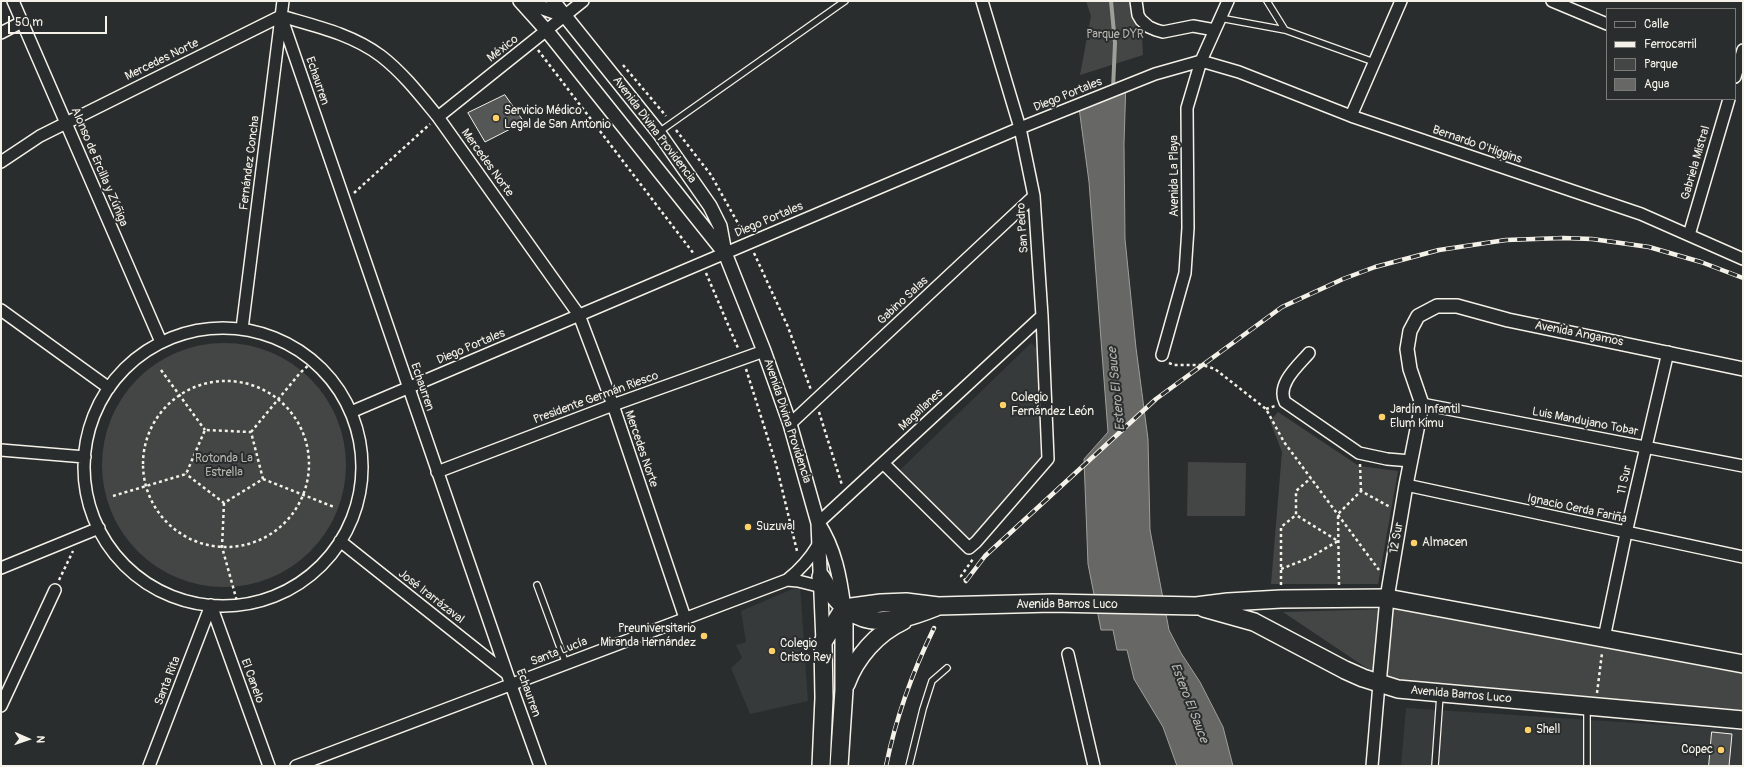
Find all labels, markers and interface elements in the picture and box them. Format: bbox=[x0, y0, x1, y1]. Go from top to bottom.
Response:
scale bar bbox=[10, 8, 109, 34]
legend bbox=[1606, 8, 1736, 100]
text: 50 m bbox=[15, 15, 43, 30]
text: Calle bbox=[1644, 17, 1669, 32]
park label: Parque DYR bbox=[1086, 28, 1144, 42]
street label: México bbox=[485, 32, 521, 66]
street label: Mercedes Norte bbox=[123, 36, 201, 84]
text: Ferrocarril bbox=[1644, 37, 1697, 52]
street label: Echaurren bbox=[302, 55, 332, 107]
text: Parque bbox=[1644, 57, 1678, 72]
street label: Avenida Divina Providencia bbox=[609, 74, 699, 186]
street label: Diego Portales bbox=[1032, 75, 1104, 115]
text: Agua bbox=[1644, 77, 1669, 92]
place label: Servicio Médico Legal de San Antonio bbox=[504, 104, 611, 132]
street label: Alonso de Ercilla y Zúñiga bbox=[67, 105, 131, 229]
marker: Servicio Médico Legal de San Antonio bbox=[491, 113, 501, 123]
street label: Fernández Concha bbox=[237, 115, 263, 211]
street label: Bernardo O'Higgins bbox=[1430, 123, 1524, 167]
street label: Gabriela Mistral bbox=[1679, 124, 1713, 202]
street label: Mercedes Norte bbox=[458, 126, 516, 200]
street label: Avenida La Playa bbox=[1168, 135, 1182, 217]
street label: Diego Portales bbox=[733, 199, 805, 241]
street label: San Pedro bbox=[1014, 202, 1032, 254]
street label: Gabino Salas bbox=[875, 274, 931, 328]
street label: Avenida Angamos bbox=[1534, 318, 1624, 350]
street label: Diego Portales bbox=[435, 326, 507, 368]
water label: Estero El Sauce bbox=[1105, 346, 1129, 432]
street label: Avenida Divina Providencia bbox=[760, 357, 814, 485]
street label: Echaurren bbox=[407, 361, 437, 413]
street label: Presidente Germán Riesco bbox=[531, 369, 661, 427]
street label: Magallanes bbox=[896, 386, 946, 434]
place label: Colegio Fernández León bbox=[1011, 391, 1094, 419]
marker: Colegio Fernández León bbox=[998, 400, 1008, 410]
place label: Jardín Infantil Elum Kimu bbox=[1390, 403, 1460, 431]
street label: Luis Mandujano Tobar bbox=[1531, 405, 1639, 439]
street label: Mercedes Norte bbox=[621, 409, 661, 489]
marker: Jardín Infantil Elum Kimu bbox=[1377, 412, 1387, 422]
park label: Rotonda La Estrella bbox=[195, 452, 253, 480]
street label: 11 Sur bbox=[1615, 464, 1635, 496]
street label: Ignacio Cerda Fariña bbox=[1526, 491, 1628, 527]
place label: Suzuval bbox=[756, 520, 795, 534]
street label: 12 Sur bbox=[1387, 521, 1407, 555]
marker: Suzuval bbox=[743, 522, 753, 532]
place label: Almacen bbox=[1422, 536, 1467, 550]
marker: Almacen bbox=[1409, 538, 1419, 548]
street label: José Irarrázaval bbox=[395, 567, 467, 627]
street label: Avenida Barros Luco bbox=[1016, 598, 1118, 612]
place label: Preuniversitario Miranda Hernández bbox=[600, 622, 696, 650]
marker: Preuniversitario Miranda Hernández bbox=[699, 631, 709, 641]
street label: Santa Lucía bbox=[529, 635, 589, 669]
place label: Colegio Cristo Rey bbox=[780, 637, 831, 665]
marker: Colegio Cristo Rey bbox=[767, 646, 777, 656]
street label: Santa Rita bbox=[152, 654, 184, 708]
street label: El Canelo bbox=[237, 657, 267, 705]
water label: Estero El Sauce bbox=[1167, 661, 1211, 745]
street label: Echaurren bbox=[513, 667, 543, 719]
street label: Avenida Barros Luco bbox=[1410, 683, 1512, 707]
north arrow bbox=[8, 719, 48, 759]
place label: Shell bbox=[1536, 723, 1560, 737]
marker: Shell bbox=[1523, 725, 1533, 735]
text: N bbox=[34, 735, 47, 743]
place label: Copec bbox=[1681, 743, 1713, 757]
marker: Copec bbox=[1716, 745, 1726, 755]

